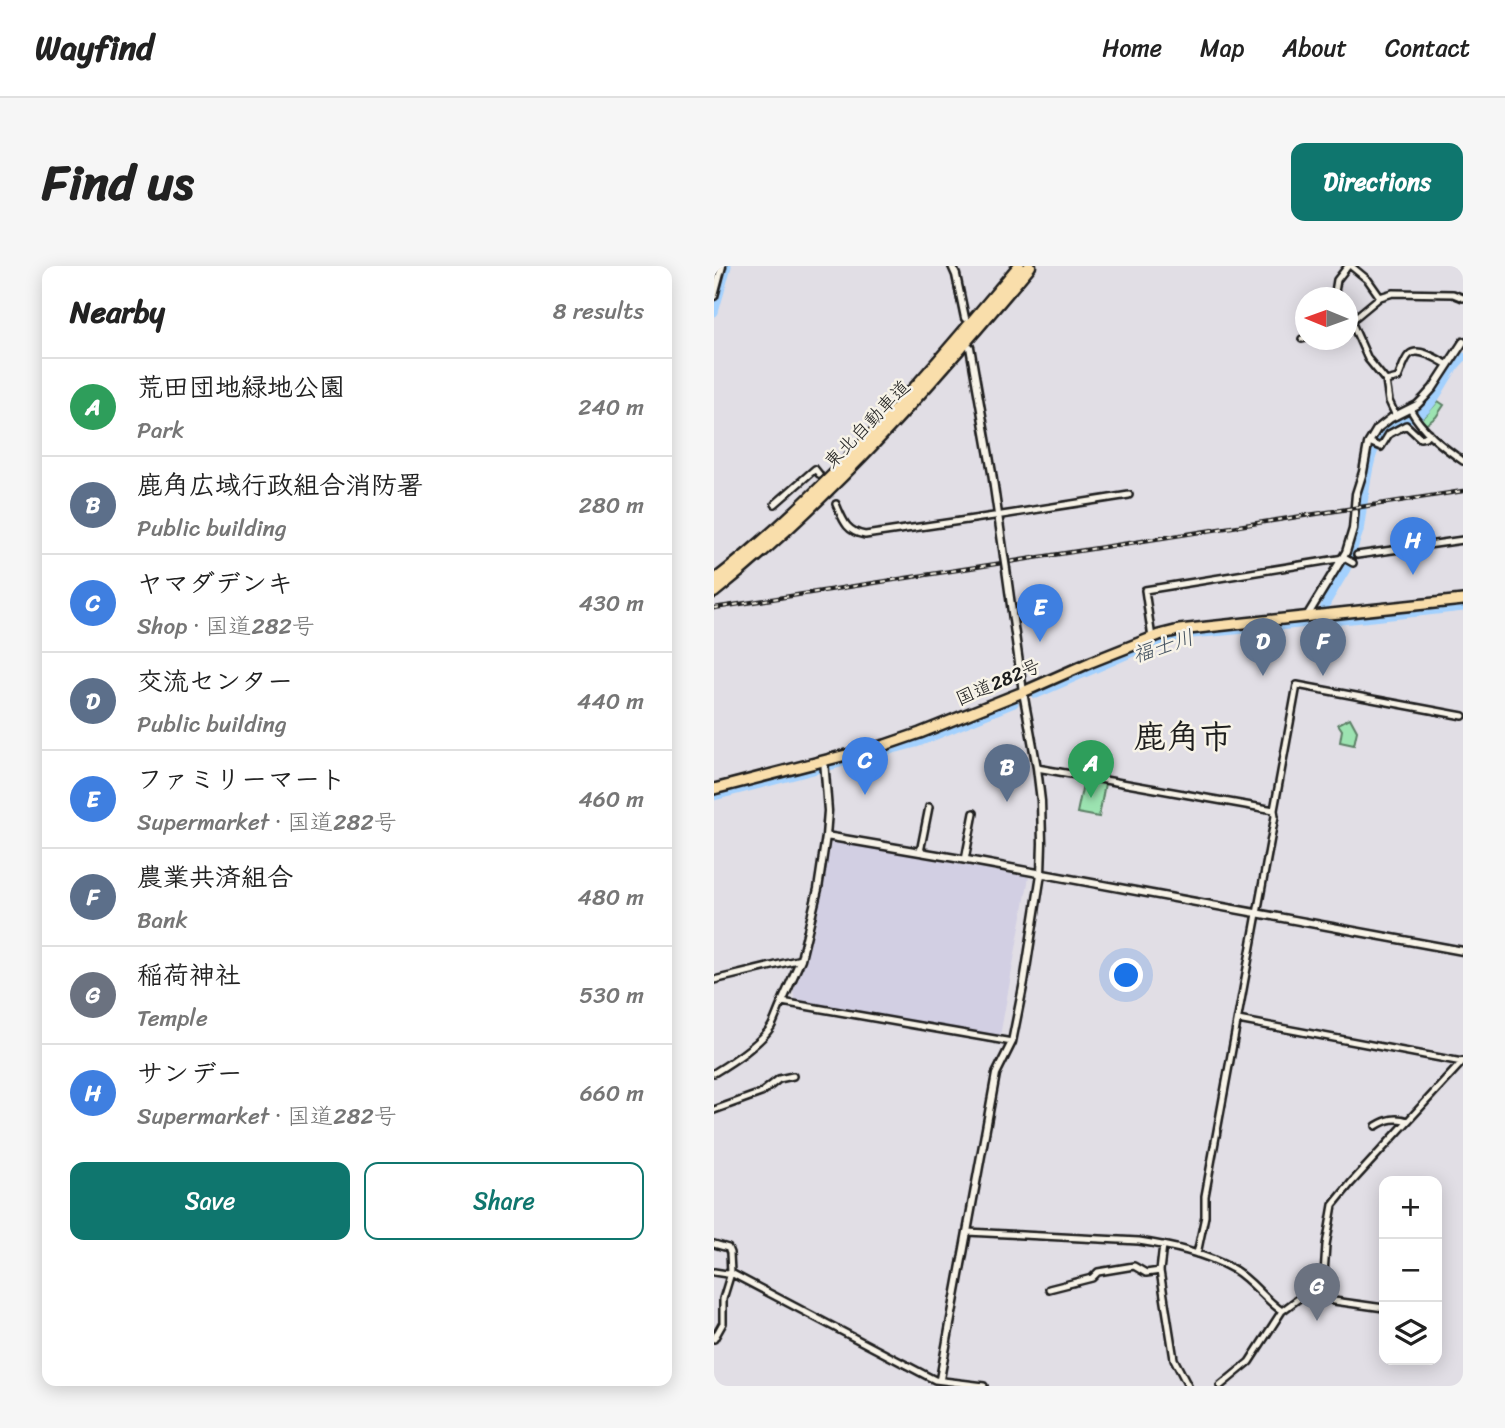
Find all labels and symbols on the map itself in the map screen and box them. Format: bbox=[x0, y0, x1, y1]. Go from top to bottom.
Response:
north arrow bbox=[1295, 287, 1358, 350]
street label: 東北自動車道 bbox=[816, 372, 918, 476]
pin: H bbox=[1390, 517, 1436, 575]
pin: E bbox=[1017, 584, 1063, 642]
water label: 福士川 bbox=[1127, 618, 1199, 674]
pin: D bbox=[1240, 618, 1286, 676]
pin: F bbox=[1300, 618, 1346, 676]
street label: 国道282号 bbox=[950, 649, 1046, 715]
district label: 鹿角市 bbox=[1134, 708, 1233, 766]
pin: C bbox=[842, 737, 888, 795]
pin: A bbox=[1068, 740, 1114, 798]
pin: B bbox=[984, 744, 1030, 802]
your location bbox=[1109, 958, 1143, 992]
pin: G bbox=[1294, 1263, 1340, 1321]

